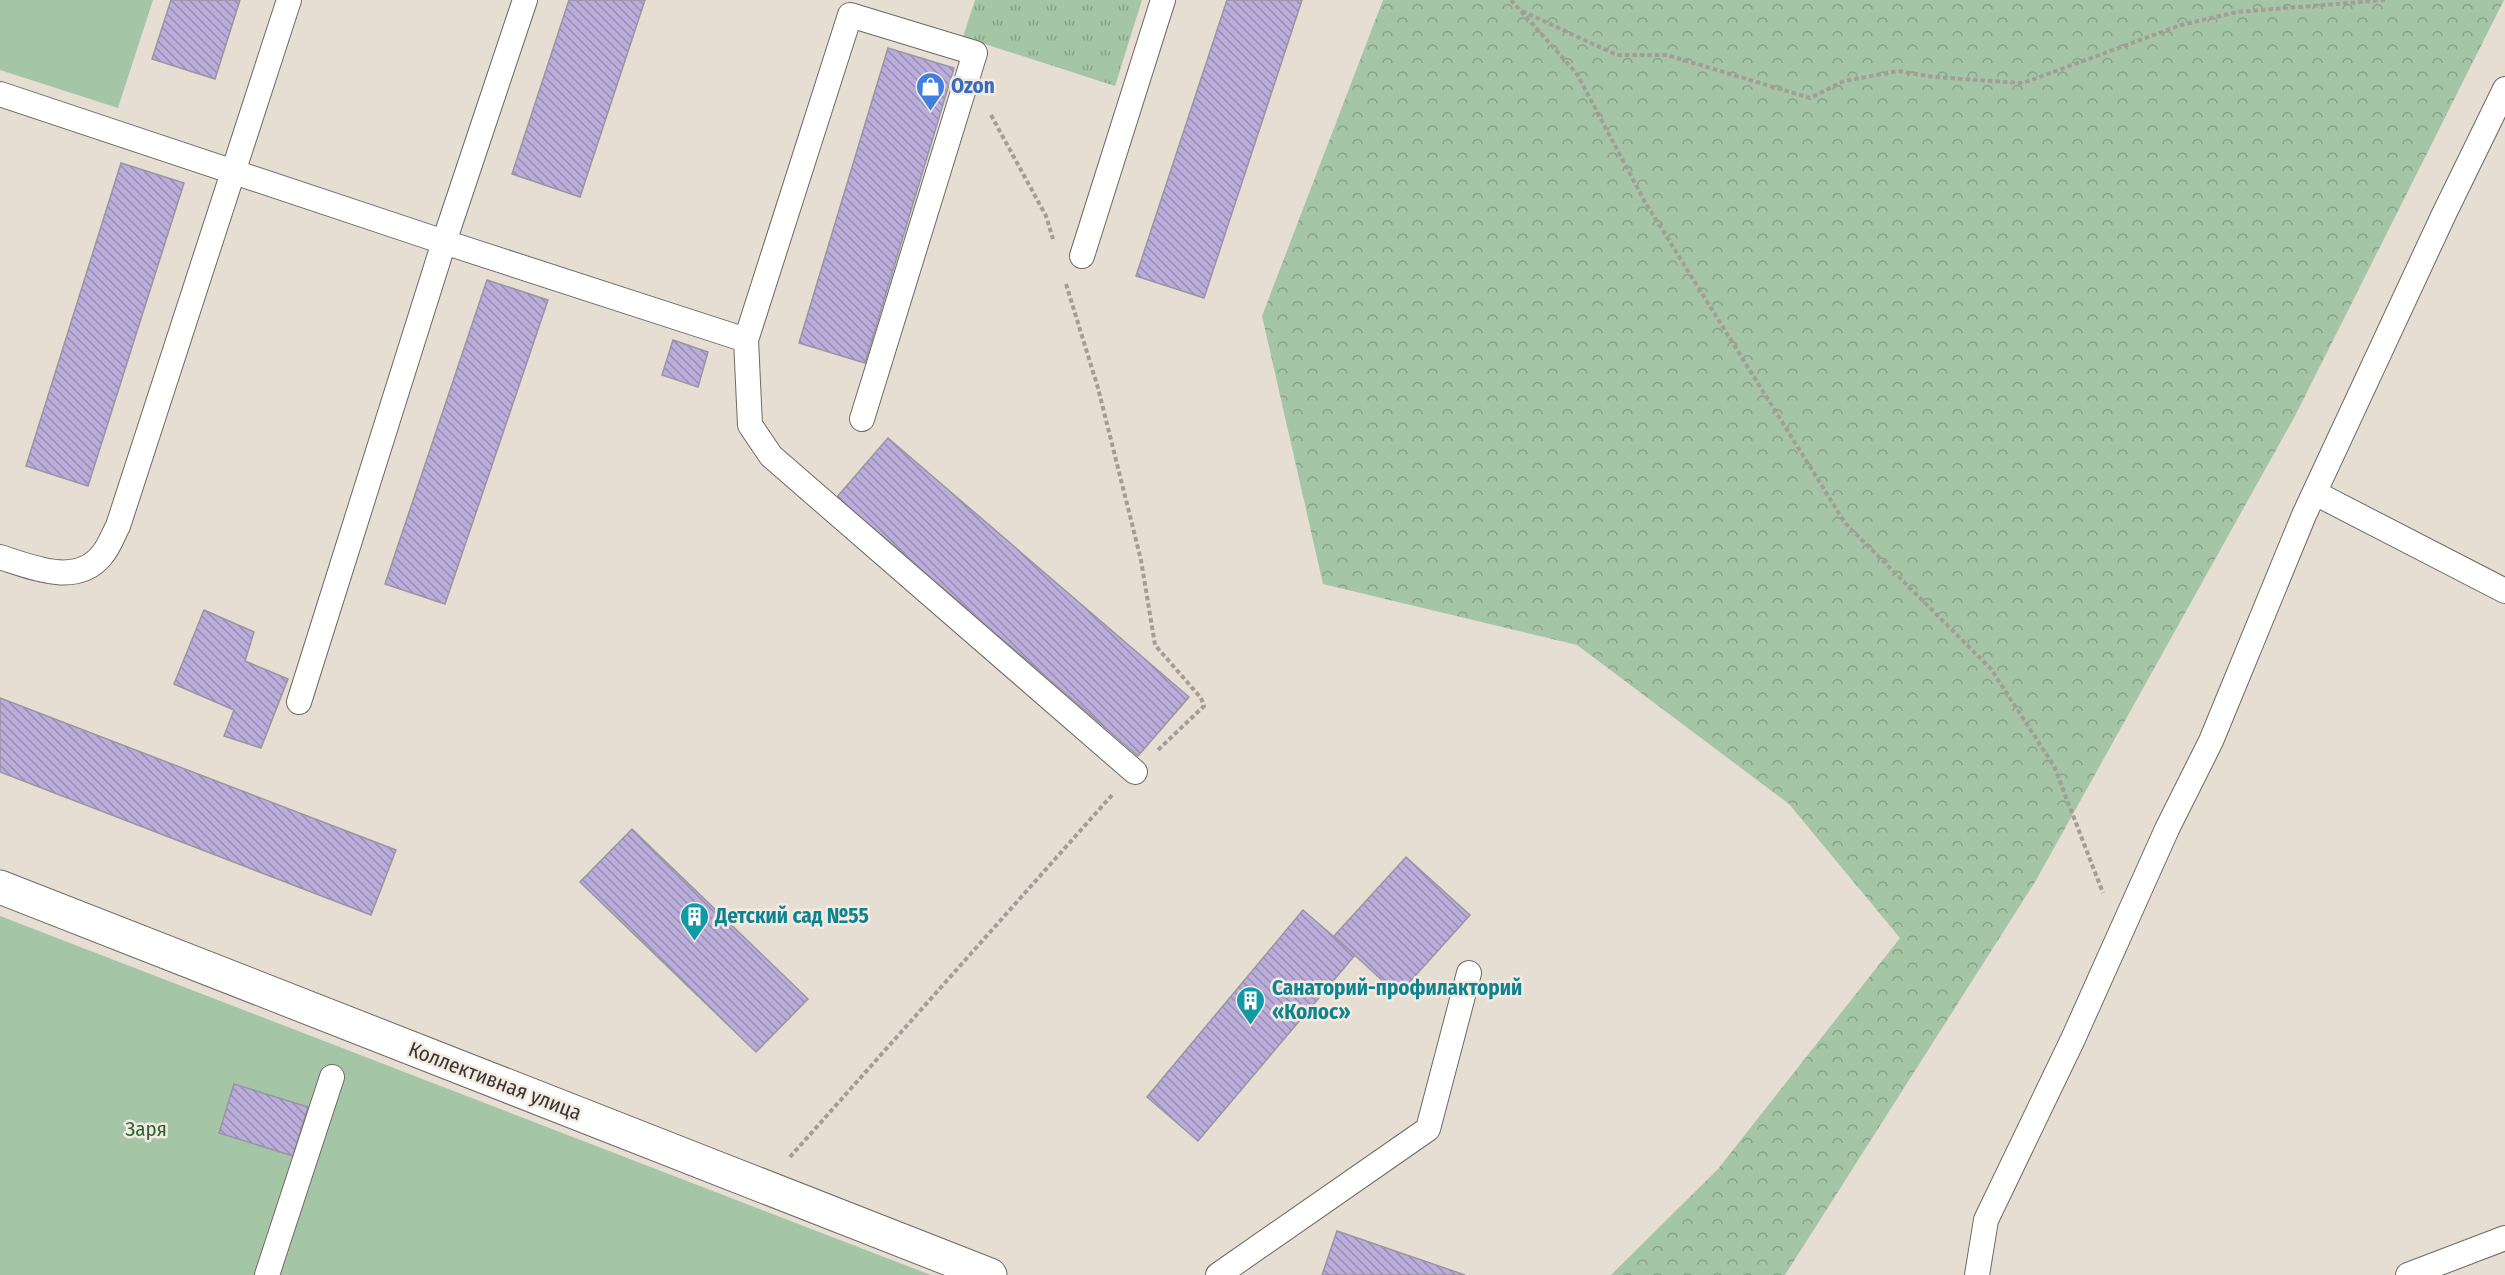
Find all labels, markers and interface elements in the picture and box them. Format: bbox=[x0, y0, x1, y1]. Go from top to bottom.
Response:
shop icon: Ozon bbox=[914, 70, 946, 112]
place label: Ozon bbox=[951, 73, 995, 99]
building icon: Детский сад №55 bbox=[678, 900, 710, 942]
place label: Детский сад №55 bbox=[714, 903, 869, 929]
place label: Санаторий-профилакторий «Колос» bbox=[1272, 975, 1522, 1025]
building icon: Санаторий-профилакторий «Колос» bbox=[1235, 984, 1267, 1026]
street label: Коллективная улица bbox=[405, 1036, 585, 1126]
park label: Заря bbox=[125, 1116, 167, 1142]

